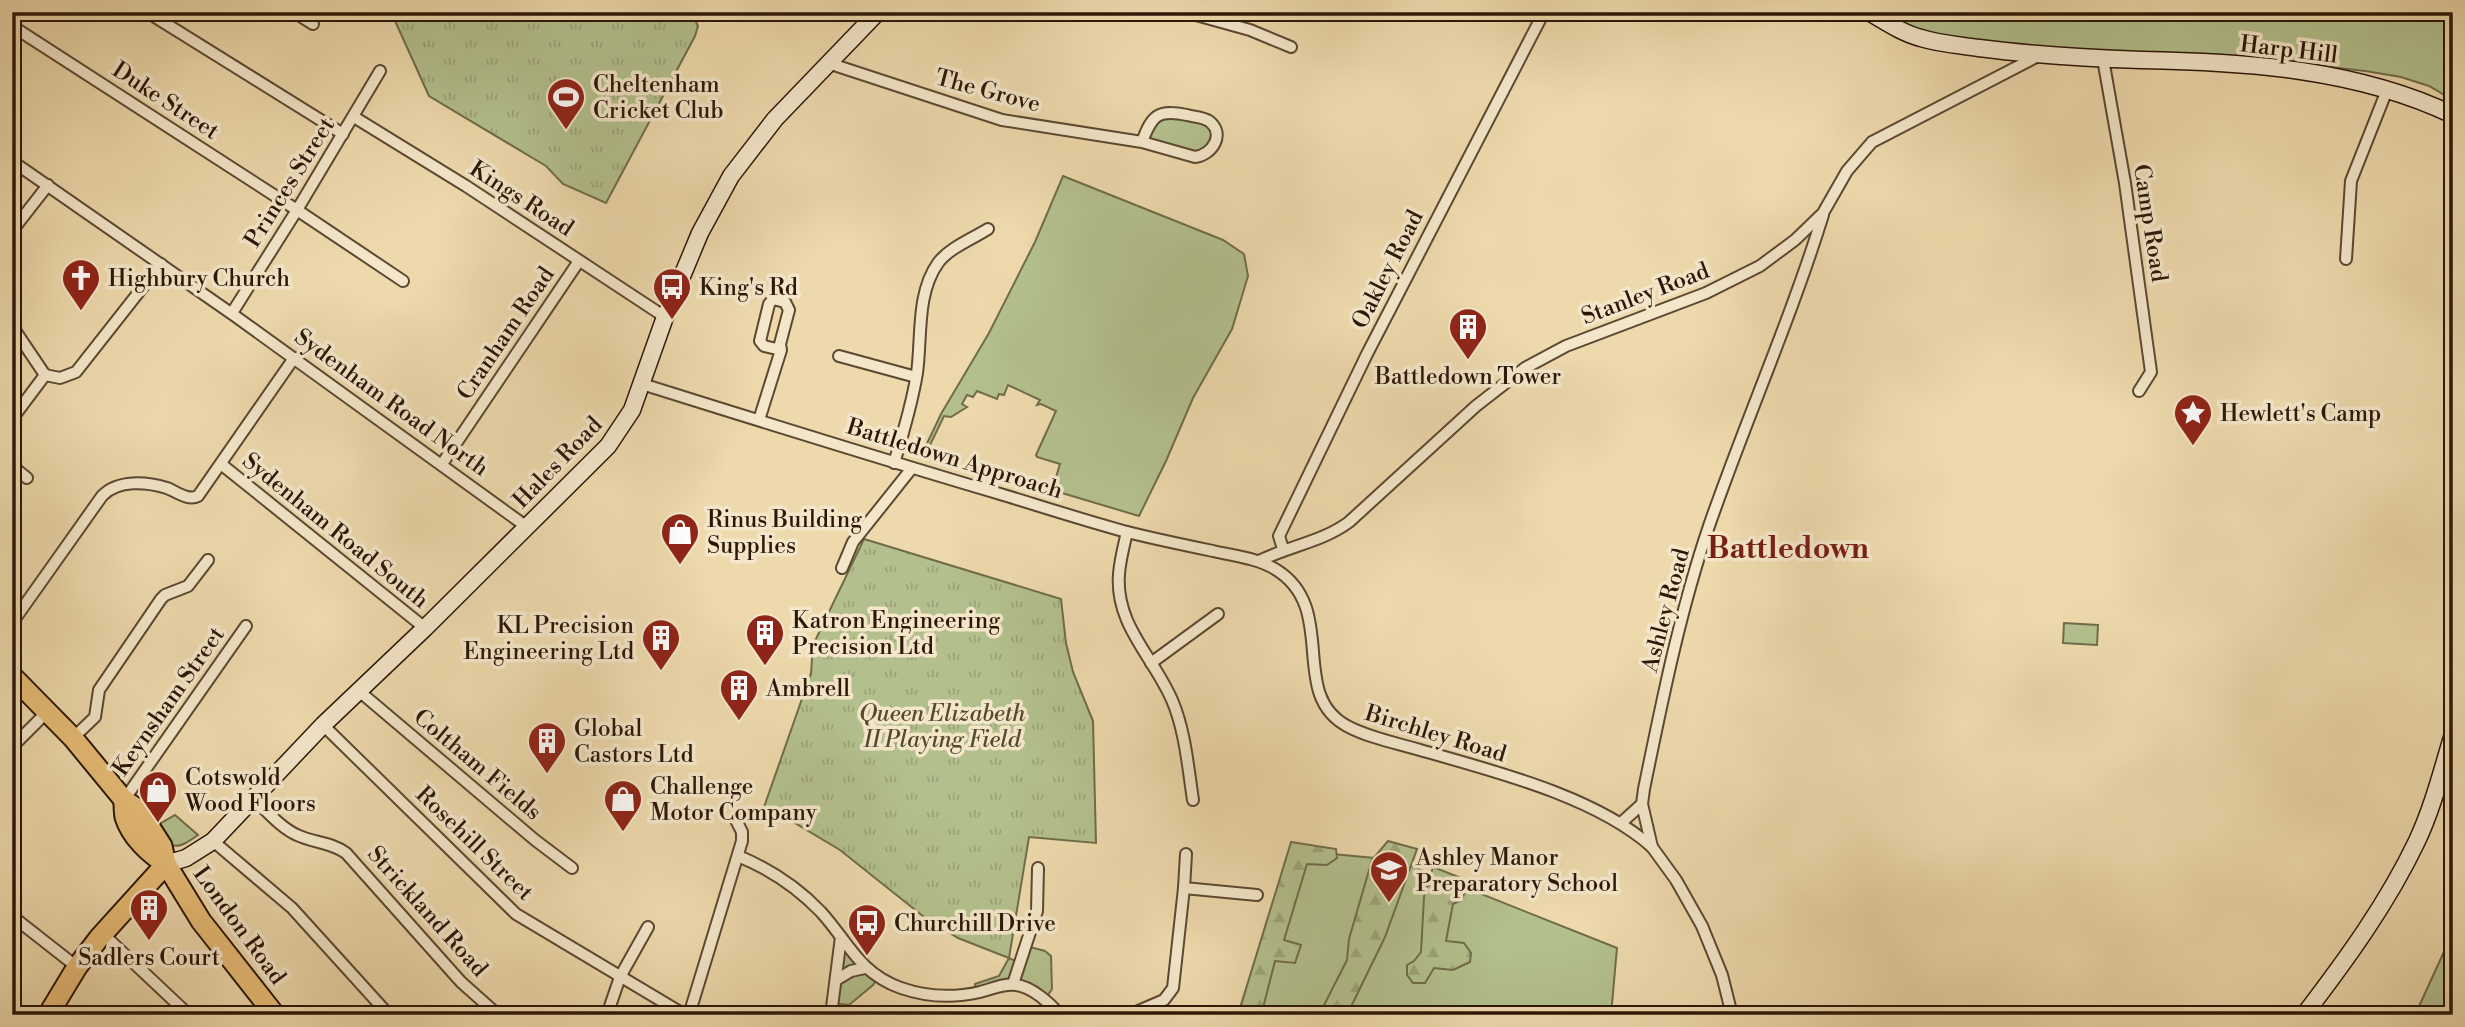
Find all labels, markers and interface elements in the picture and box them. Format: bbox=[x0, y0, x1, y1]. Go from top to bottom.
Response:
street label: Harp Hill bbox=[2238, 30, 2340, 70]
street label: Duke Street bbox=[107, 56, 224, 146]
street label: The Grove bbox=[932, 64, 1043, 118]
place label: Cheltenham Cricket Club bbox=[593, 71, 724, 125]
sports icon: Cheltenham Cricket Club bbox=[545, 76, 587, 131]
street label: Princes Street bbox=[239, 112, 341, 253]
street label: Kings Road bbox=[464, 155, 579, 243]
street label: Camp Road bbox=[2127, 162, 2173, 284]
street label: Oakley Road bbox=[1346, 206, 1430, 333]
church icon: Highbury Church bbox=[60, 257, 102, 312]
street label: Stanley Road bbox=[1577, 257, 1713, 331]
street label: Cranham Road bbox=[451, 262, 561, 405]
place label: Highbury Church bbox=[108, 265, 290, 293]
bus stop icon: King's Rd bbox=[651, 266, 693, 321]
place label: King's Rd bbox=[699, 274, 798, 302]
building icon: Battledown Tower bbox=[1447, 306, 1489, 361]
street label: Sydenham Road North bbox=[289, 323, 494, 483]
place label: Battledown Tower bbox=[1374, 363, 1561, 391]
place icon: Hewlett's Camp bbox=[2172, 392, 2214, 447]
place label: Hewlett's Camp bbox=[2220, 400, 2381, 428]
street label: Hales Road bbox=[507, 411, 608, 514]
street label: Battledown Approach bbox=[842, 412, 1066, 505]
street label: Sydenham Road South bbox=[237, 447, 434, 615]
place label: Rinus Building Supplies bbox=[707, 506, 862, 560]
shop icon: Rinus Building Supplies bbox=[659, 511, 701, 566]
district label: Battledown bbox=[1707, 530, 1870, 568]
street label: Ashley Road bbox=[1636, 545, 1696, 676]
place label: Katron Engineering Precision Ltd bbox=[792, 607, 1000, 661]
place label: KL Precision Engineering Ltd bbox=[463, 612, 634, 666]
building icon: Katron Engineering Precision Ltd bbox=[744, 612, 786, 667]
building icon: KL Precision Engineering Ltd bbox=[640, 617, 682, 672]
street label: Keynsham Street bbox=[107, 622, 231, 782]
building icon: Ambrell bbox=[718, 667, 760, 722]
place label: Ambrell bbox=[765, 675, 850, 703]
street label: Birchley Road bbox=[1361, 699, 1510, 769]
park label: Queen Elizabeth II Playing Field bbox=[859, 700, 1025, 754]
street label: Coltham Fields bbox=[408, 703, 547, 826]
place label: Global Castors Ltd bbox=[574, 715, 694, 769]
building icon: Global Castors Ltd bbox=[526, 720, 568, 775]
place label: Cotswold Wood Floors bbox=[184, 764, 316, 818]
shop icon: Cotswold Wood Floors bbox=[137, 769, 179, 824]
place label: Challenge Motor Company bbox=[650, 773, 818, 827]
shop icon: Challenge Motor Company bbox=[602, 778, 644, 833]
street label: Rosehill Street bbox=[410, 781, 539, 907]
street label: Strickland Road bbox=[361, 841, 493, 983]
place label: Ashley Manor Preparatory School bbox=[1415, 844, 1618, 898]
school or university icon: Ashley Manor Preparatory School bbox=[1368, 849, 1410, 904]
street label: London Road bbox=[187, 861, 292, 990]
building icon: Sadlers Court bbox=[128, 887, 170, 942]
bus stop icon: Churchill Drive bbox=[846, 902, 888, 957]
place label: Churchill Drive bbox=[894, 910, 1056, 938]
place label: Sadlers Court bbox=[78, 944, 220, 972]

